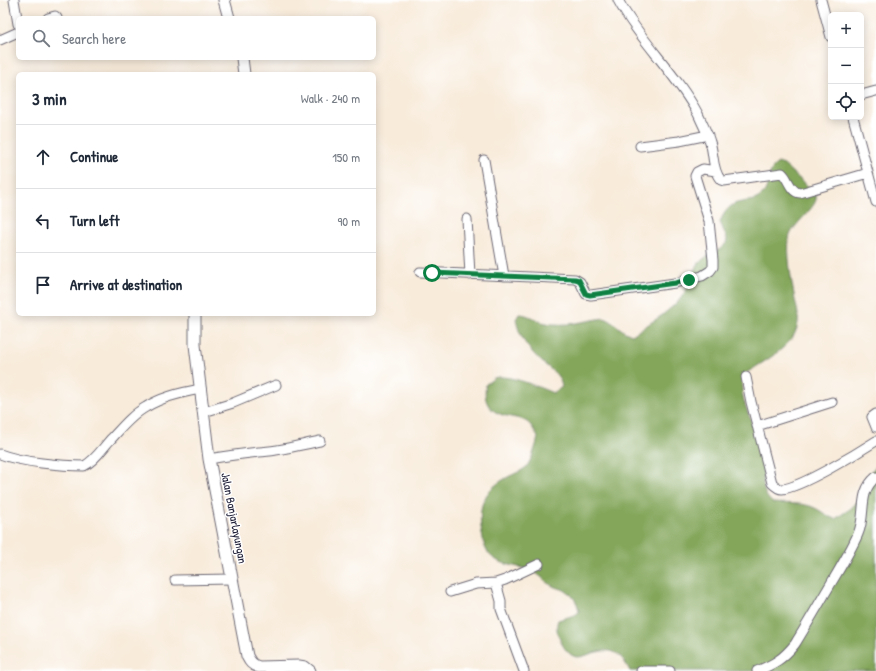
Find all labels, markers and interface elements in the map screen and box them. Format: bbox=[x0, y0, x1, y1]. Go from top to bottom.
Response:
map controls bbox=[828, 12, 864, 120]
button: + bbox=[828, 12, 864, 48]
search box bbox=[16, 16, 376, 60]
icon: search bbox=[30, 27, 52, 49]
text: Search here bbox=[62, 28, 126, 49]
button: − bbox=[828, 48, 864, 84]
button: locate bbox=[828, 84, 864, 120]
text: 3 min bbox=[32, 87, 67, 110]
text: Walk · 240 m bbox=[301, 89, 360, 107]
icon: ahead bbox=[32, 146, 54, 168]
text: Continue bbox=[70, 146, 118, 167]
text: 150 m bbox=[332, 148, 360, 166]
icon: left bbox=[32, 210, 54, 232]
text: Turn left bbox=[70, 210, 120, 231]
text: 90 m bbox=[338, 212, 360, 230]
route start bbox=[423, 264, 441, 282]
route end bbox=[680, 271, 698, 289]
icon: arrive bbox=[32, 274, 54, 296]
text: Arrive at destination bbox=[70, 274, 182, 295]
street label: Jalan Banjarlayungan bbox=[217, 471, 252, 565]

